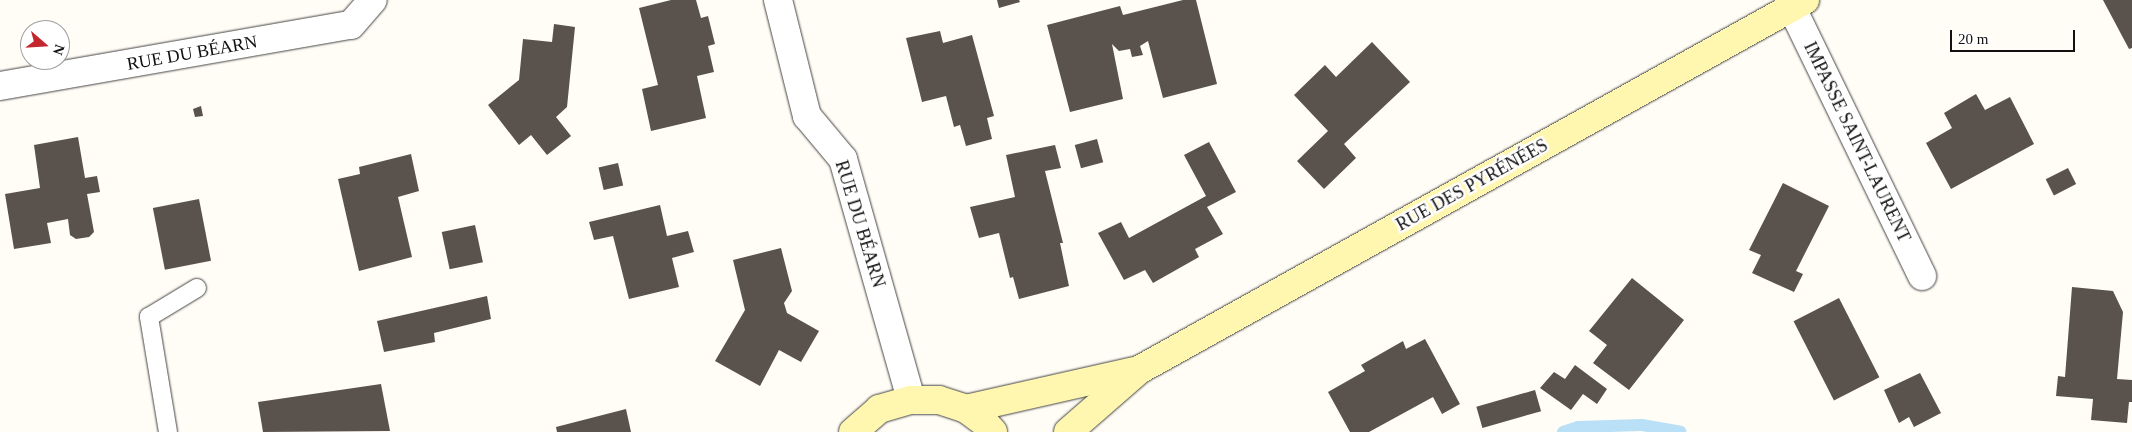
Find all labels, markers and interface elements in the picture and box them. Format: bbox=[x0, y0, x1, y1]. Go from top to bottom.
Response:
north arrow bbox=[20, 20, 70, 70]
scale bar bbox=[1952, 20, 2077, 52]
street label: RUE DU BÉARN bbox=[125, 31, 259, 75]
text: 20 m bbox=[1958, 31, 1988, 47]
street label: IMPASSE SAINT-LAURENT bbox=[1799, 38, 1915, 246]
text: N bbox=[50, 42, 67, 57]
street label: RUE DES PYRÉNÉES bbox=[1392, 134, 1552, 236]
street label: RUE DU BÉARN bbox=[830, 158, 890, 290]

